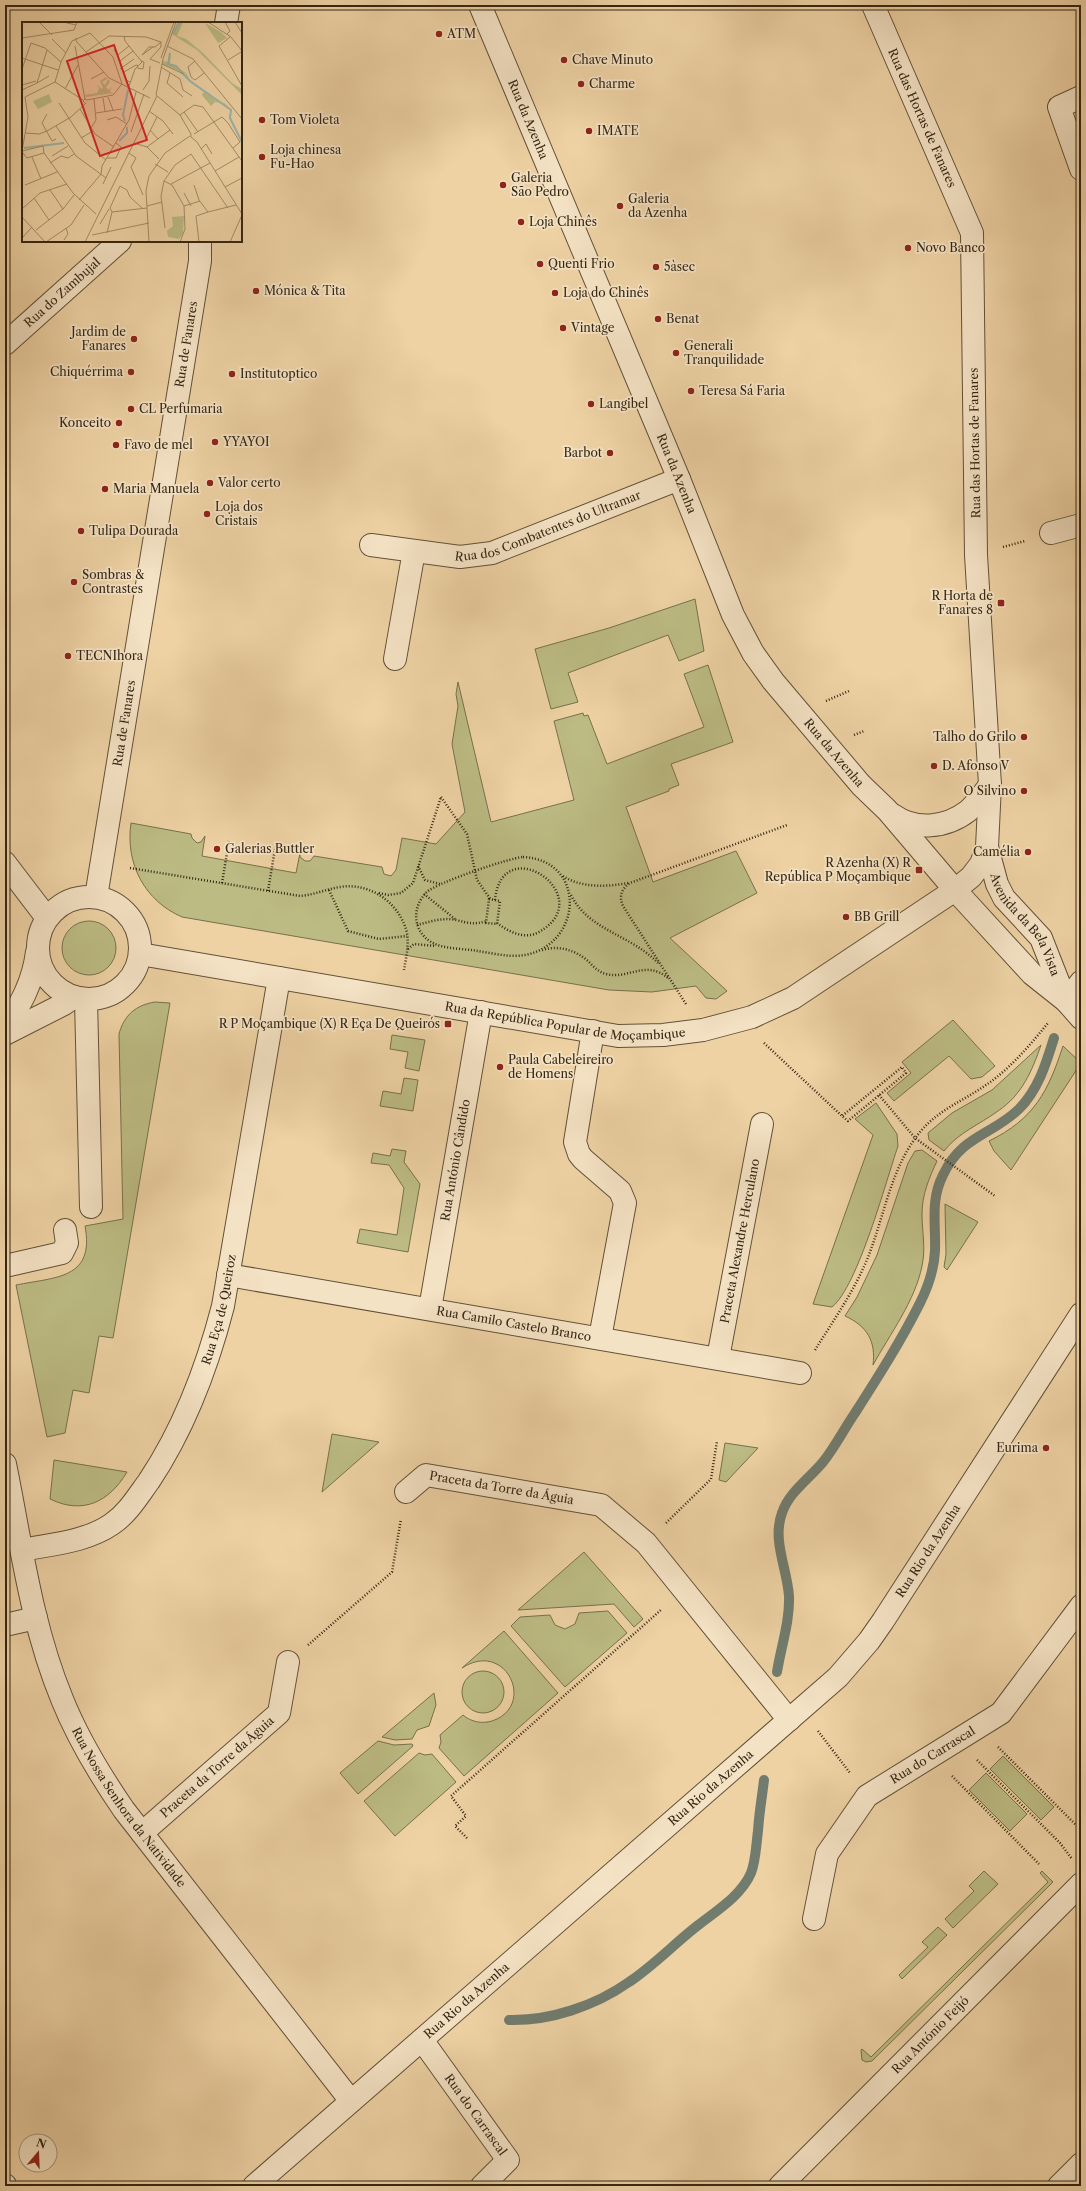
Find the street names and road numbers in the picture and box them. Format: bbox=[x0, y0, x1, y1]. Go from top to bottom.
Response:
street label: Rua das Hortas de Fanares bbox=[885, 46, 960, 190]
street label: Rua da Azenha bbox=[505, 77, 552, 162]
street label: Rua do Zambujal bbox=[21, 254, 104, 330]
street label: Rua de Fanares bbox=[171, 300, 200, 389]
street label: Rua das Hortas de Fanares bbox=[966, 368, 983, 518]
street label: Rua da Azenha bbox=[654, 431, 700, 516]
street label: Rua dos Combatentes do Ultramar bbox=[454, 487, 643, 565]
street label: Rua de Fanares bbox=[109, 679, 138, 768]
street label: Rua da Azenha bbox=[801, 715, 868, 790]
street label: Avenida da Bela Vista bbox=[987, 870, 1063, 979]
street label: Rua da República Popular de Moçambique bbox=[444, 998, 686, 1044]
street label: Rua António Cândido bbox=[437, 1098, 473, 1222]
street label: Praceta Alexandre Herculano bbox=[717, 1157, 762, 1325]
street label: Rua Eça de Queiroz bbox=[198, 1253, 239, 1367]
street label: Rua Camilo Castelo Branco bbox=[435, 1303, 593, 1344]
street label: Praceta da Torre da Águia bbox=[428, 1468, 576, 1507]
street label: Rua Rio da Azenha bbox=[892, 1501, 964, 1600]
street label: Praceta da Torre da Águia bbox=[157, 1712, 277, 1821]
street label: Rua do Carrascal bbox=[887, 1723, 978, 1787]
street label: Rua Nossa Senhora da Natividade bbox=[69, 1725, 190, 1890]
street label: Rua Rio da Azenha bbox=[665, 1746, 757, 1829]
street label: Rua Rio da Azenha bbox=[421, 1959, 512, 2041]
street label: Rua António Feijó bbox=[888, 1993, 972, 2077]
street label: Rua do Carrascal bbox=[442, 2071, 511, 2159]

